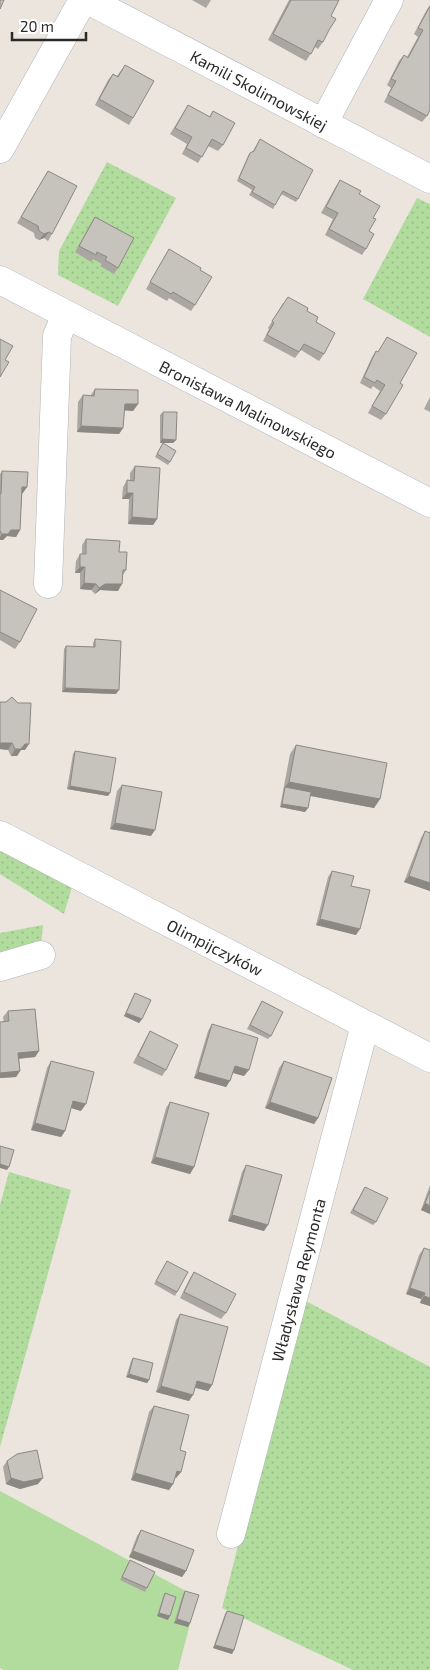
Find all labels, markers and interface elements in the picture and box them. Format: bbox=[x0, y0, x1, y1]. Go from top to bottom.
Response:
scale bar bbox=[12, 10, 86, 42]
text: 20 m bbox=[20, 17, 54, 35]
street label: Kamili Skolimowskiej bbox=[187, 46, 331, 135]
street label: Bronisława Malinowskiego bbox=[156, 356, 340, 462]
street label: Olimpijczyków bbox=[163, 915, 266, 980]
street label: Władysława Reymonta bbox=[267, 1196, 329, 1364]

